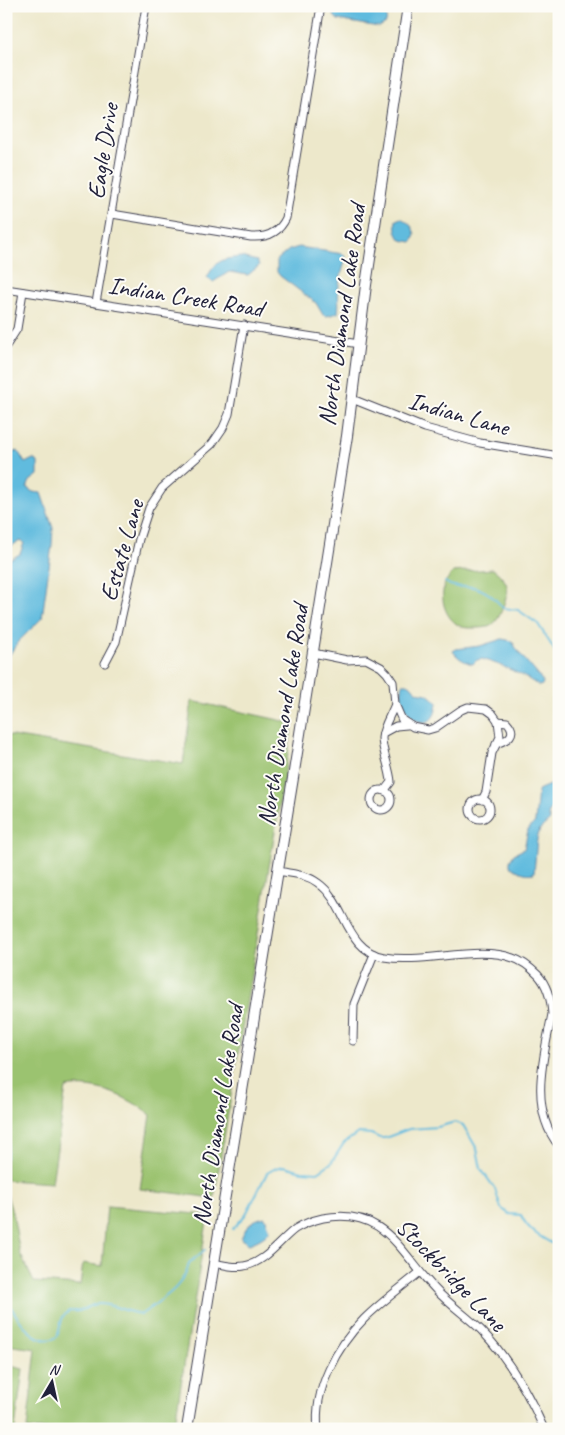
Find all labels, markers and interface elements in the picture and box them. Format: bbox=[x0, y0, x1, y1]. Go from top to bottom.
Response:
street label: Eagle Drive bbox=[80, 99, 127, 201]
street label: North Diamond Lake Road bbox=[311, 198, 374, 428]
street label: Indian Creek Road bbox=[106, 269, 269, 326]
street label: Indian Lane bbox=[405, 384, 514, 444]
street label: Estate Lane bbox=[92, 494, 152, 605]
street label: North Diamond Lake Road bbox=[250, 598, 317, 828]
street label: North Diamond Lake Road bbox=[185, 998, 252, 1228]
street label: Stockbridge Lane bbox=[389, 1211, 515, 1340]
north arrow bbox=[28, 1358, 78, 1408]
text: N bbox=[48, 1361, 62, 1379]

